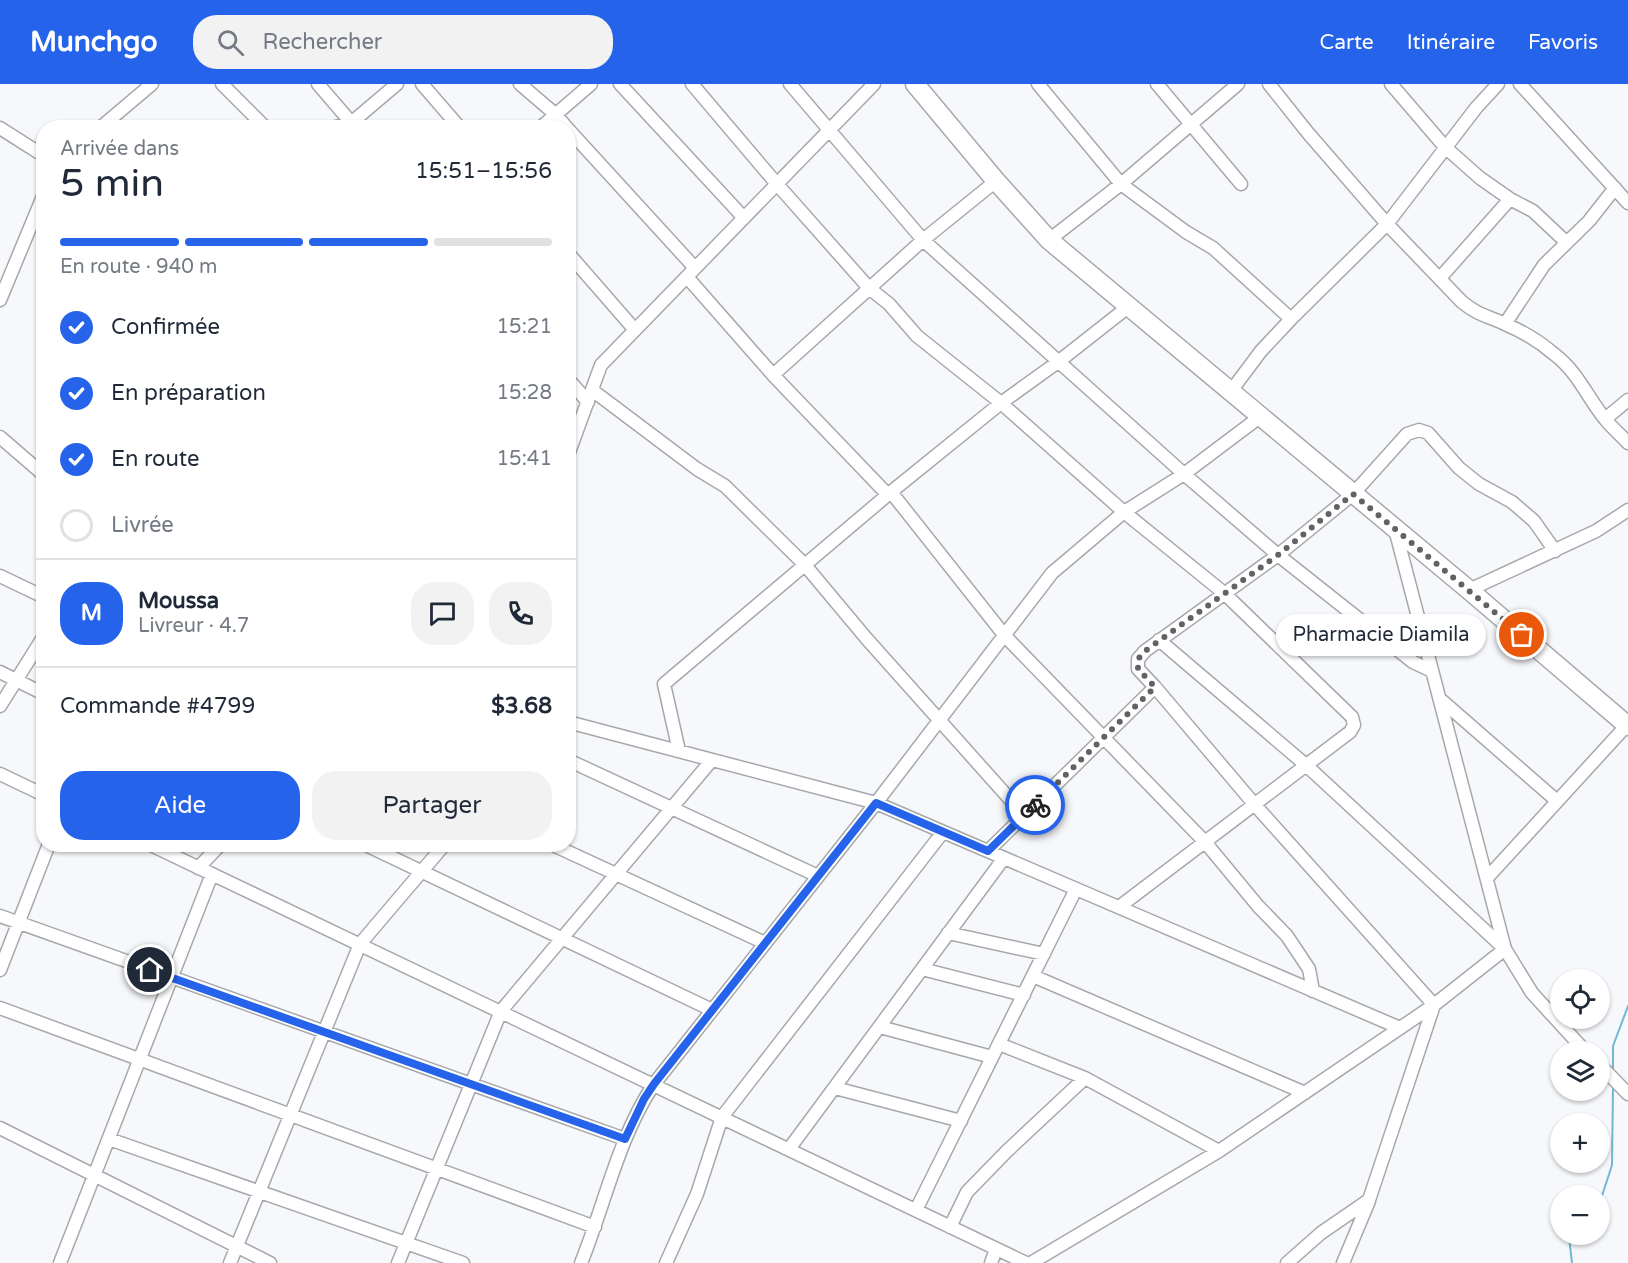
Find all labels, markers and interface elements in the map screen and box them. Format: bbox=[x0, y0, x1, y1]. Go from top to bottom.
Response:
search box bbox=[193, 15, 613, 69]
text: Munchgo bbox=[30, 25, 157, 59]
icon: search bbox=[214, 26, 247, 59]
text: Rechercher bbox=[262, 29, 382, 55]
text: Carte bbox=[1320, 30, 1374, 55]
text: Itinéraire bbox=[1407, 30, 1495, 55]
text: Favoris bbox=[1528, 30, 1598, 55]
text: Arrivée dans bbox=[60, 137, 179, 161]
text: 15:51–15:56 bbox=[415, 158, 552, 184]
text: 5 min bbox=[60, 160, 164, 207]
text: En route · 940 m bbox=[60, 255, 217, 279]
icon: check bbox=[60, 311, 93, 344]
text: Confirmée bbox=[111, 314, 220, 340]
text: 15:21 bbox=[497, 315, 552, 339]
icon: check bbox=[60, 377, 93, 410]
text: En préparation bbox=[111, 380, 266, 406]
text: 15:28 bbox=[497, 381, 552, 405]
icon: check bbox=[60, 443, 93, 476]
text: En route bbox=[111, 446, 200, 472]
text: 15:41 bbox=[497, 447, 552, 471]
text: Livrée bbox=[111, 512, 174, 538]
button: chat bbox=[411, 582, 474, 645]
button: phone bbox=[489, 582, 552, 645]
text: Moussa bbox=[138, 588, 219, 614]
text: M bbox=[81, 600, 102, 626]
pin bbox=[1496, 609, 1547, 660]
text: Livreur · 4.7 bbox=[138, 614, 249, 638]
callout: Pharmacie Diamila bbox=[1276, 614, 1486, 656]
icon: bag bbox=[1505, 618, 1538, 651]
text: Pharmacie Diamila bbox=[1293, 623, 1469, 647]
text: Commande #4799 bbox=[60, 693, 255, 719]
text: $3.68 bbox=[491, 693, 552, 719]
button: Aide bbox=[60, 771, 300, 840]
button: Partager bbox=[312, 771, 552, 840]
courier bbox=[1005, 775, 1065, 835]
icon: bike bbox=[1019, 789, 1052, 822]
pin bbox=[124, 944, 175, 995]
icon: home bbox=[133, 953, 166, 986]
map controls bbox=[1550, 969, 1610, 1245]
button: locate bbox=[1550, 969, 1610, 1029]
button: layers bbox=[1550, 1041, 1610, 1101]
button: + bbox=[1550, 1113, 1610, 1173]
button: − bbox=[1550, 1185, 1610, 1245]

